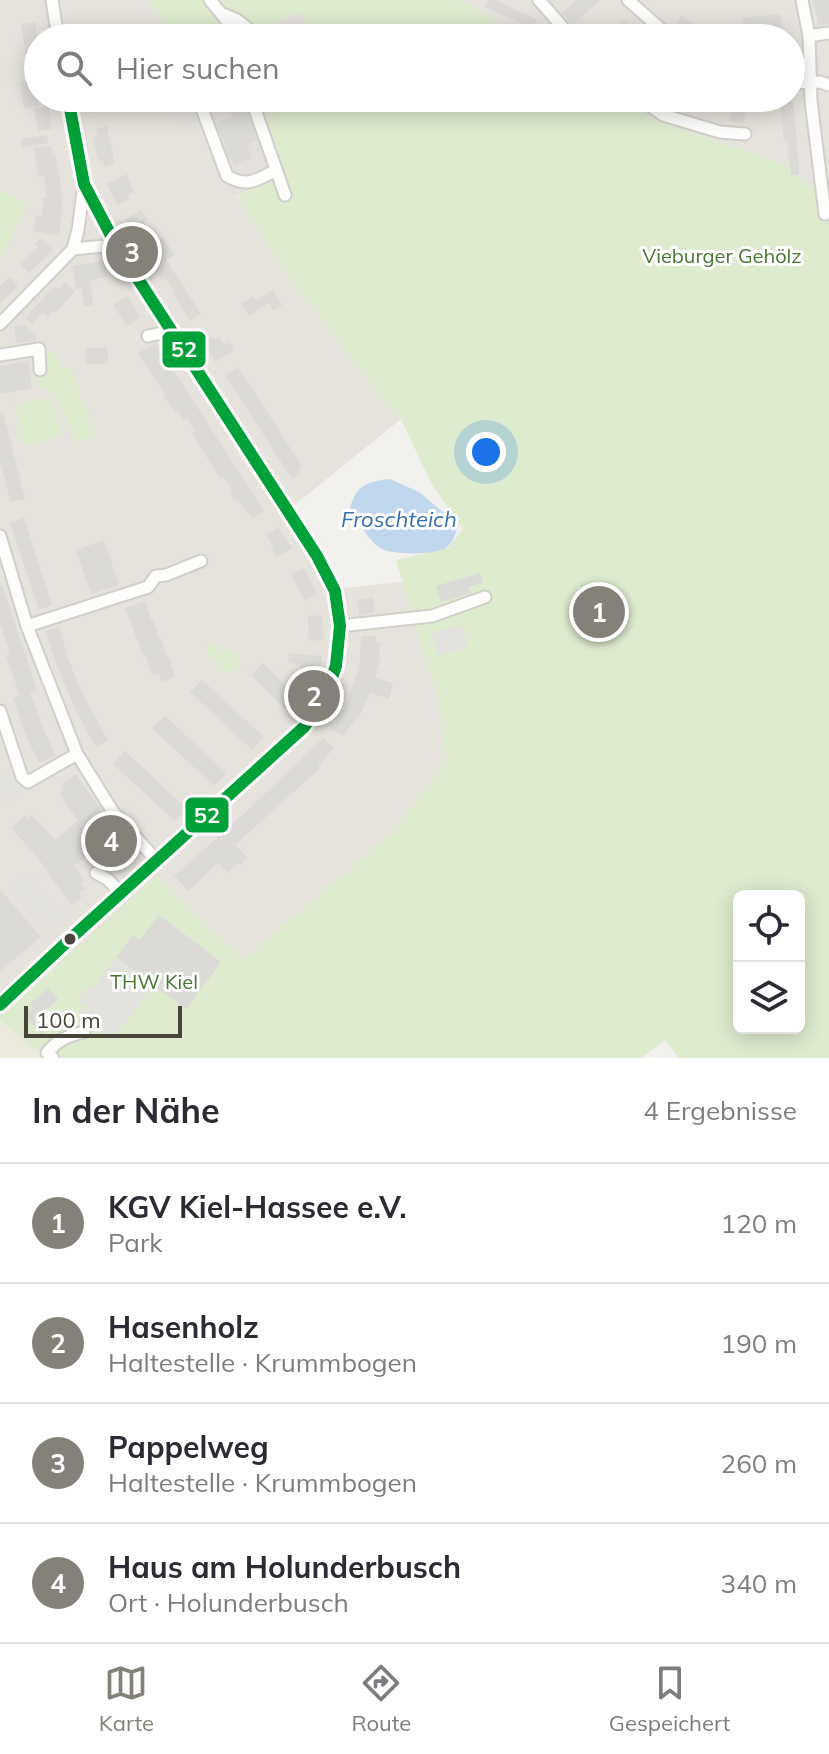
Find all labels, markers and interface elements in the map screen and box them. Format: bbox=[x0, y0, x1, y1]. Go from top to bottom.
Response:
search box bbox=[24, 24, 805, 112]
icon: search bbox=[52, 46, 96, 90]
text: Hier suchen bbox=[116, 49, 280, 87]
pin: 3 bbox=[106, 222, 158, 282]
park label: Vieburger Gehölz bbox=[642, 243, 802, 268]
line badge: 52 bbox=[161, 330, 207, 369]
text: 52 bbox=[171, 335, 197, 363]
your location bbox=[466, 432, 506, 472]
water label: Froschteich bbox=[341, 505, 457, 533]
pin: 1 bbox=[573, 582, 625, 642]
pin: 2 bbox=[288, 666, 340, 726]
line badge: 52 bbox=[184, 796, 230, 834]
text: 52 bbox=[194, 801, 220, 829]
pin: 4 bbox=[85, 811, 137, 871]
map controls bbox=[733, 890, 805, 1034]
button: locate bbox=[733, 890, 805, 962]
unlabelled marker bbox=[62, 931, 78, 947]
button: layers bbox=[733, 962, 805, 1034]
park label: THW Kiel bbox=[110, 969, 198, 994]
scale bar bbox=[24, 1002, 182, 1038]
text: 100 m bbox=[36, 1006, 101, 1034]
text: In der Nähe bbox=[32, 1089, 220, 1132]
text: 4 Ergebnisse bbox=[643, 1094, 797, 1127]
text: KGV Kiel-Hassee e.V. bbox=[108, 1188, 407, 1226]
text: 1 bbox=[50, 1207, 66, 1240]
text: 120 m bbox=[721, 1207, 797, 1240]
text: Park bbox=[108, 1226, 163, 1259]
text: Hasenholz bbox=[108, 1308, 259, 1346]
text: 2 bbox=[50, 1327, 66, 1360]
text: 190 m bbox=[721, 1327, 797, 1360]
text: Haltestelle · Krummbogen bbox=[108, 1346, 417, 1379]
text: Pappelweg bbox=[108, 1428, 269, 1466]
text: 3 bbox=[50, 1447, 66, 1480]
text: 260 m bbox=[721, 1447, 797, 1480]
text: Haltestelle · Krummbogen bbox=[108, 1466, 417, 1499]
text: Haus am Holunderbusch bbox=[108, 1548, 461, 1586]
text: 4 bbox=[50, 1567, 66, 1600]
text: 340 m bbox=[721, 1567, 797, 1600]
text: Ort · Holunderbusch bbox=[108, 1586, 349, 1619]
tab: Karte bbox=[99, 1661, 154, 1737]
tab: Route bbox=[352, 1661, 411, 1737]
tab: Gespeichert bbox=[609, 1661, 730, 1737]

